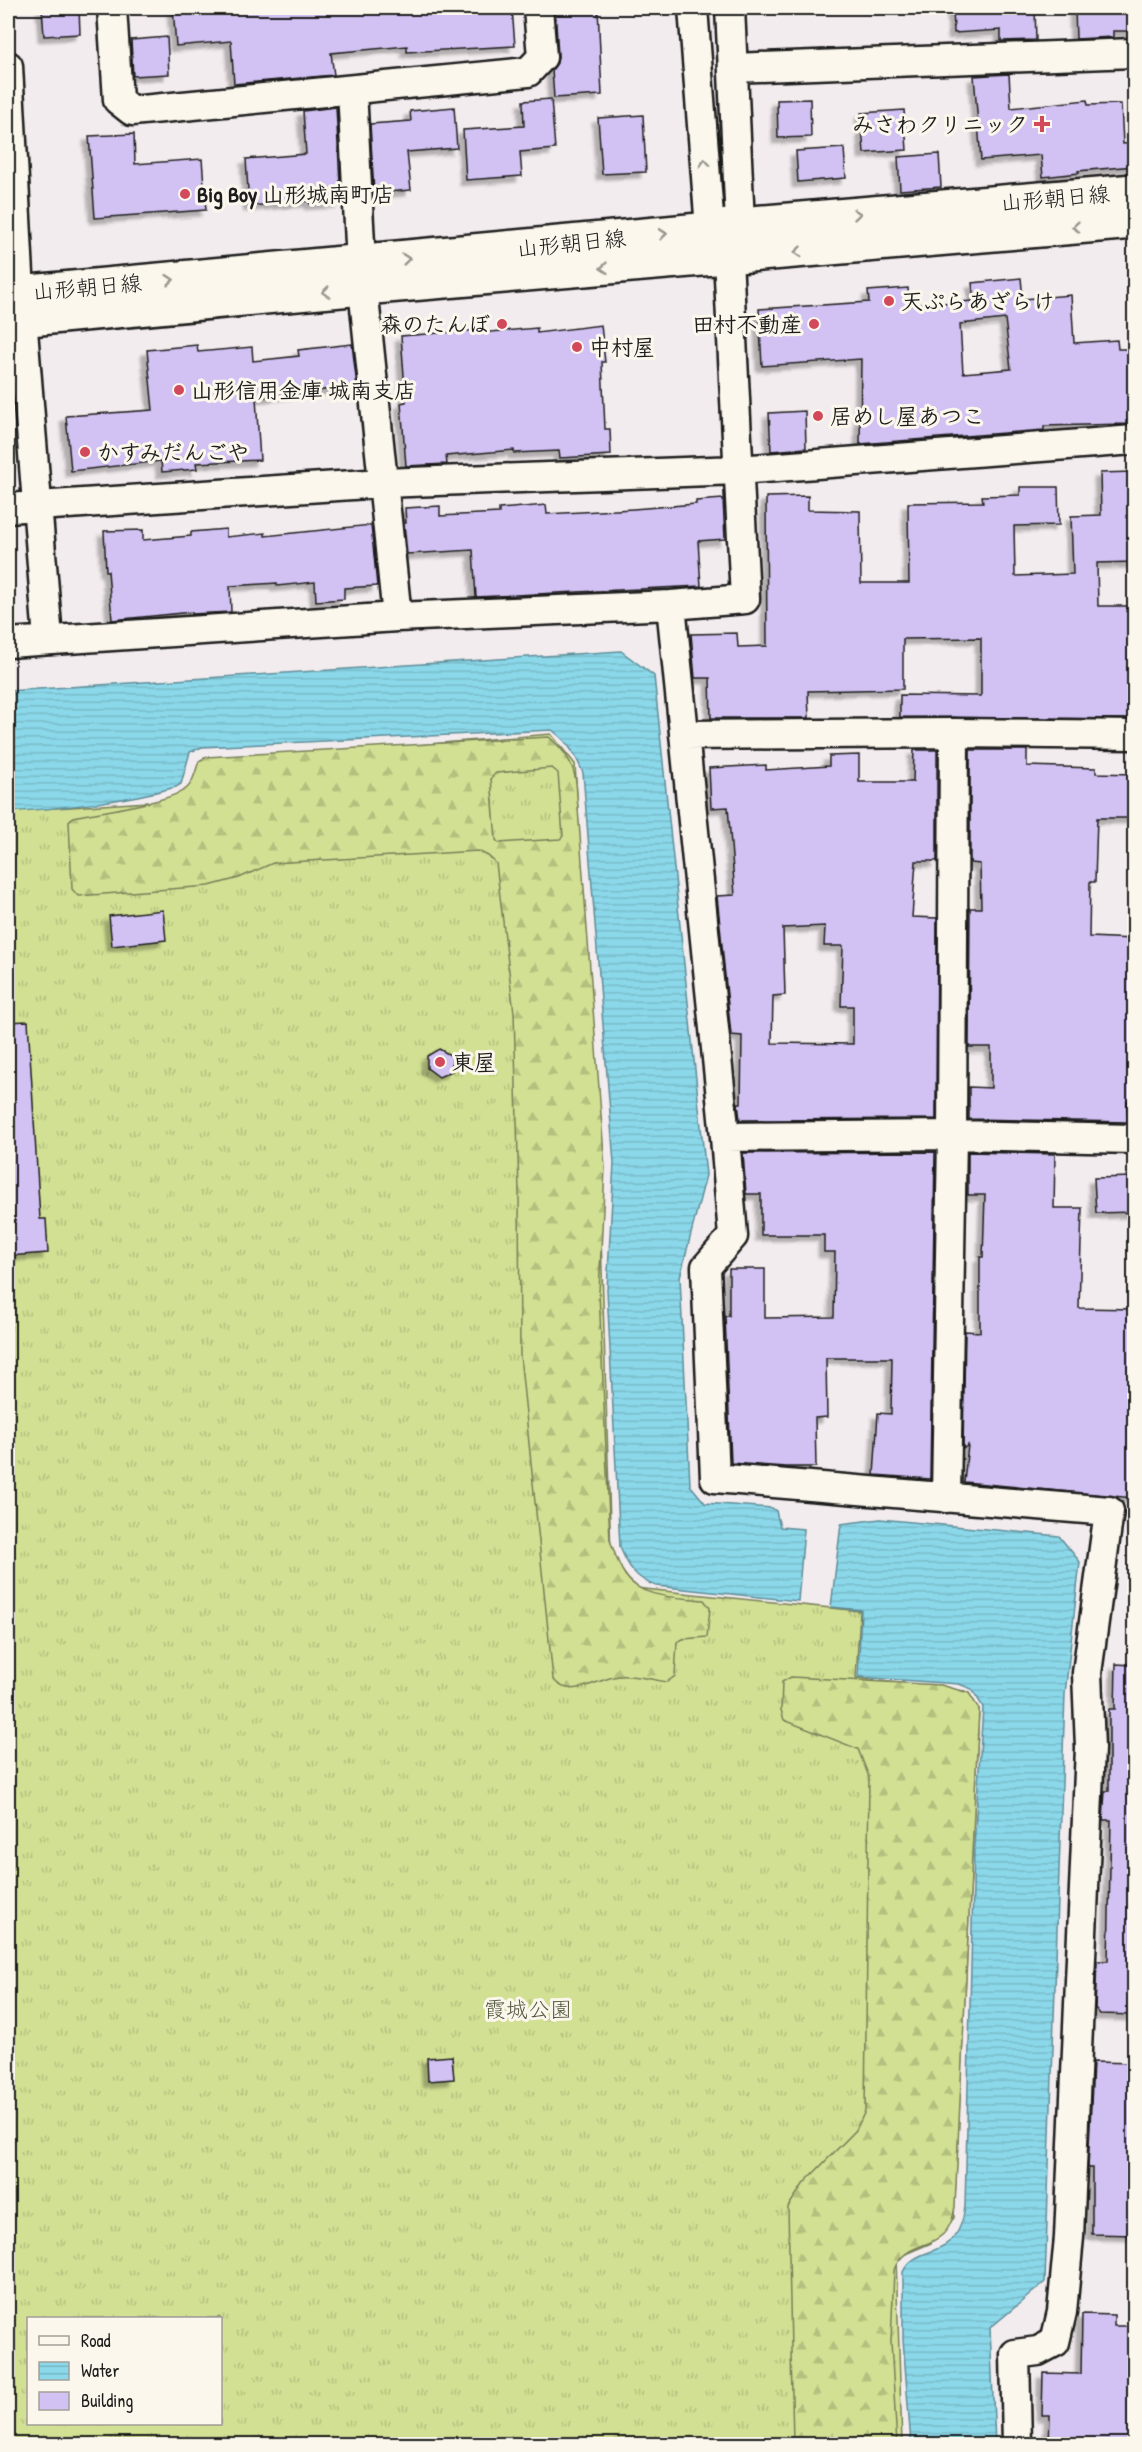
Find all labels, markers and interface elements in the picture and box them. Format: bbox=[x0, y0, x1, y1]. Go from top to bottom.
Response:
place label: みさわクリニック bbox=[852, 109, 1028, 139]
marker: みさわクリニック bbox=[1033, 115, 1051, 133]
one-way arrow bbox=[699, 158, 712, 167]
street label: 山形朝日線 bbox=[999, 178, 1111, 218]
place label: Big Boy 山形城南町店 bbox=[197, 179, 394, 210]
marker: Big Boy 山形城南町店 bbox=[178, 187, 192, 201]
one-way arrow bbox=[853, 208, 862, 221]
one-way arrow bbox=[1072, 220, 1081, 233]
street label: 山形朝日線 bbox=[515, 222, 627, 264]
one-way arrow bbox=[659, 228, 668, 241]
one-way arrow bbox=[794, 245, 803, 258]
one-way arrow bbox=[402, 253, 411, 266]
one-way arrow bbox=[599, 261, 609, 274]
street label: 山形朝日線 bbox=[31, 267, 143, 307]
one-way arrow bbox=[166, 274, 175, 287]
one-way arrow bbox=[321, 285, 331, 298]
place label: 天ぷらあざらけ bbox=[901, 286, 1055, 316]
marker: 天ぷらあざらけ bbox=[882, 294, 896, 308]
place label: 森のたんぼ bbox=[380, 309, 490, 339]
place label: 田村不動産 bbox=[692, 309, 802, 339]
marker: 森のたんぼ bbox=[495, 317, 509, 331]
marker: 田村不動産 bbox=[807, 317, 821, 331]
place label: 中村屋 bbox=[589, 332, 655, 362]
marker: 中村屋 bbox=[570, 340, 584, 354]
place label: 山形信用金庫 城南支店 bbox=[191, 375, 416, 405]
marker: 山形信用金庫 城南支店 bbox=[172, 383, 186, 397]
place label: 居めし屋あつこ bbox=[830, 401, 984, 431]
marker: 居めし屋あつこ bbox=[811, 409, 825, 423]
place label: かすみだんごや bbox=[97, 437, 249, 467]
marker: かすみだんごや bbox=[78, 445, 92, 459]
place label: 東屋 bbox=[452, 1047, 496, 1077]
marker: 東屋 bbox=[433, 1055, 447, 1069]
park label: 霞城公園 bbox=[484, 1994, 572, 2024]
legend bbox=[27, 2317, 222, 2425]
text: Road bbox=[81, 2328, 111, 2353]
text: Water bbox=[81, 2358, 119, 2383]
text: Building bbox=[81, 2388, 133, 2413]

